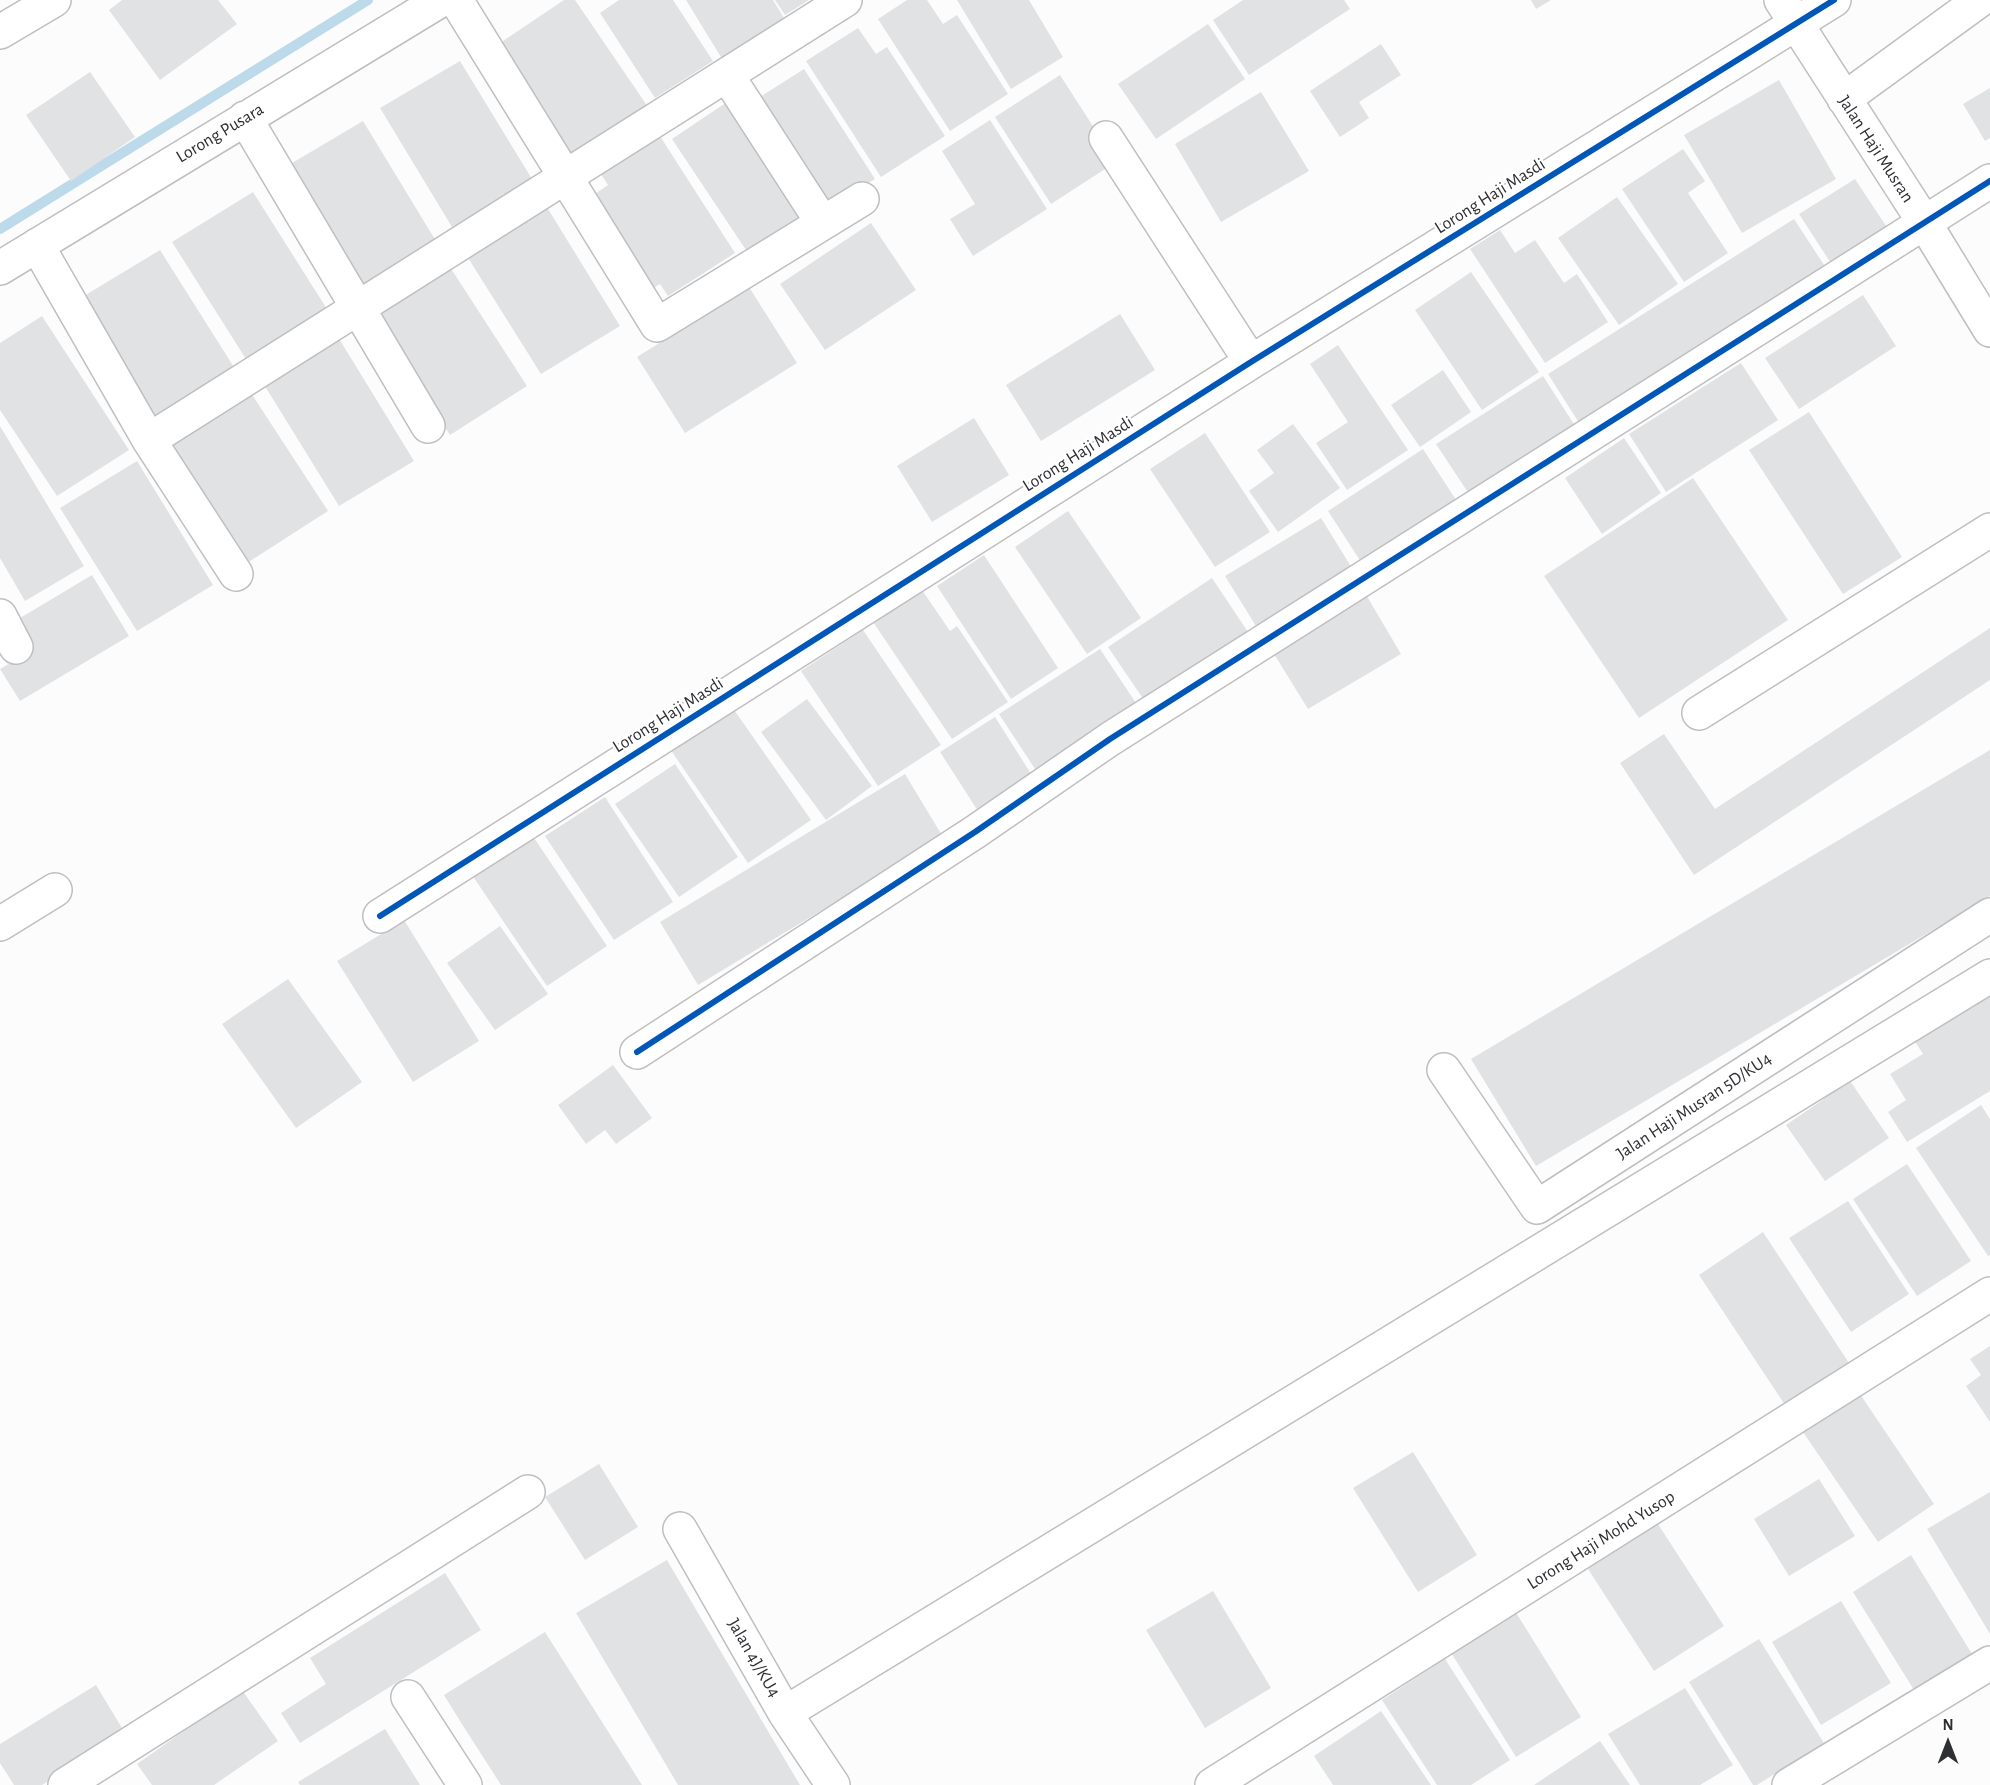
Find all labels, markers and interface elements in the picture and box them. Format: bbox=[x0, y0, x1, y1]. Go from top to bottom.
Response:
street label: Jalan Haji Musran bbox=[1833, 91, 1919, 207]
street label: Lorong Pusara bbox=[172, 98, 268, 168]
street label: Lorong Haji Masdi bbox=[1431, 153, 1549, 239]
street label: Lorong Haji Masdi bbox=[1019, 411, 1137, 497]
street label: Lorong Haji Masdi bbox=[609, 672, 727, 758]
street label: Jalan Haji Musran 5D/KU4 bbox=[1612, 1048, 1776, 1164]
street label: Lorong Haji Mohd Yusop bbox=[1523, 1486, 1679, 1594]
street label: Jalan 4J/KU4 bbox=[723, 1615, 785, 1701]
north arrow bbox=[1918, 1713, 1978, 1773]
text: N bbox=[1942, 1717, 1954, 1733]

